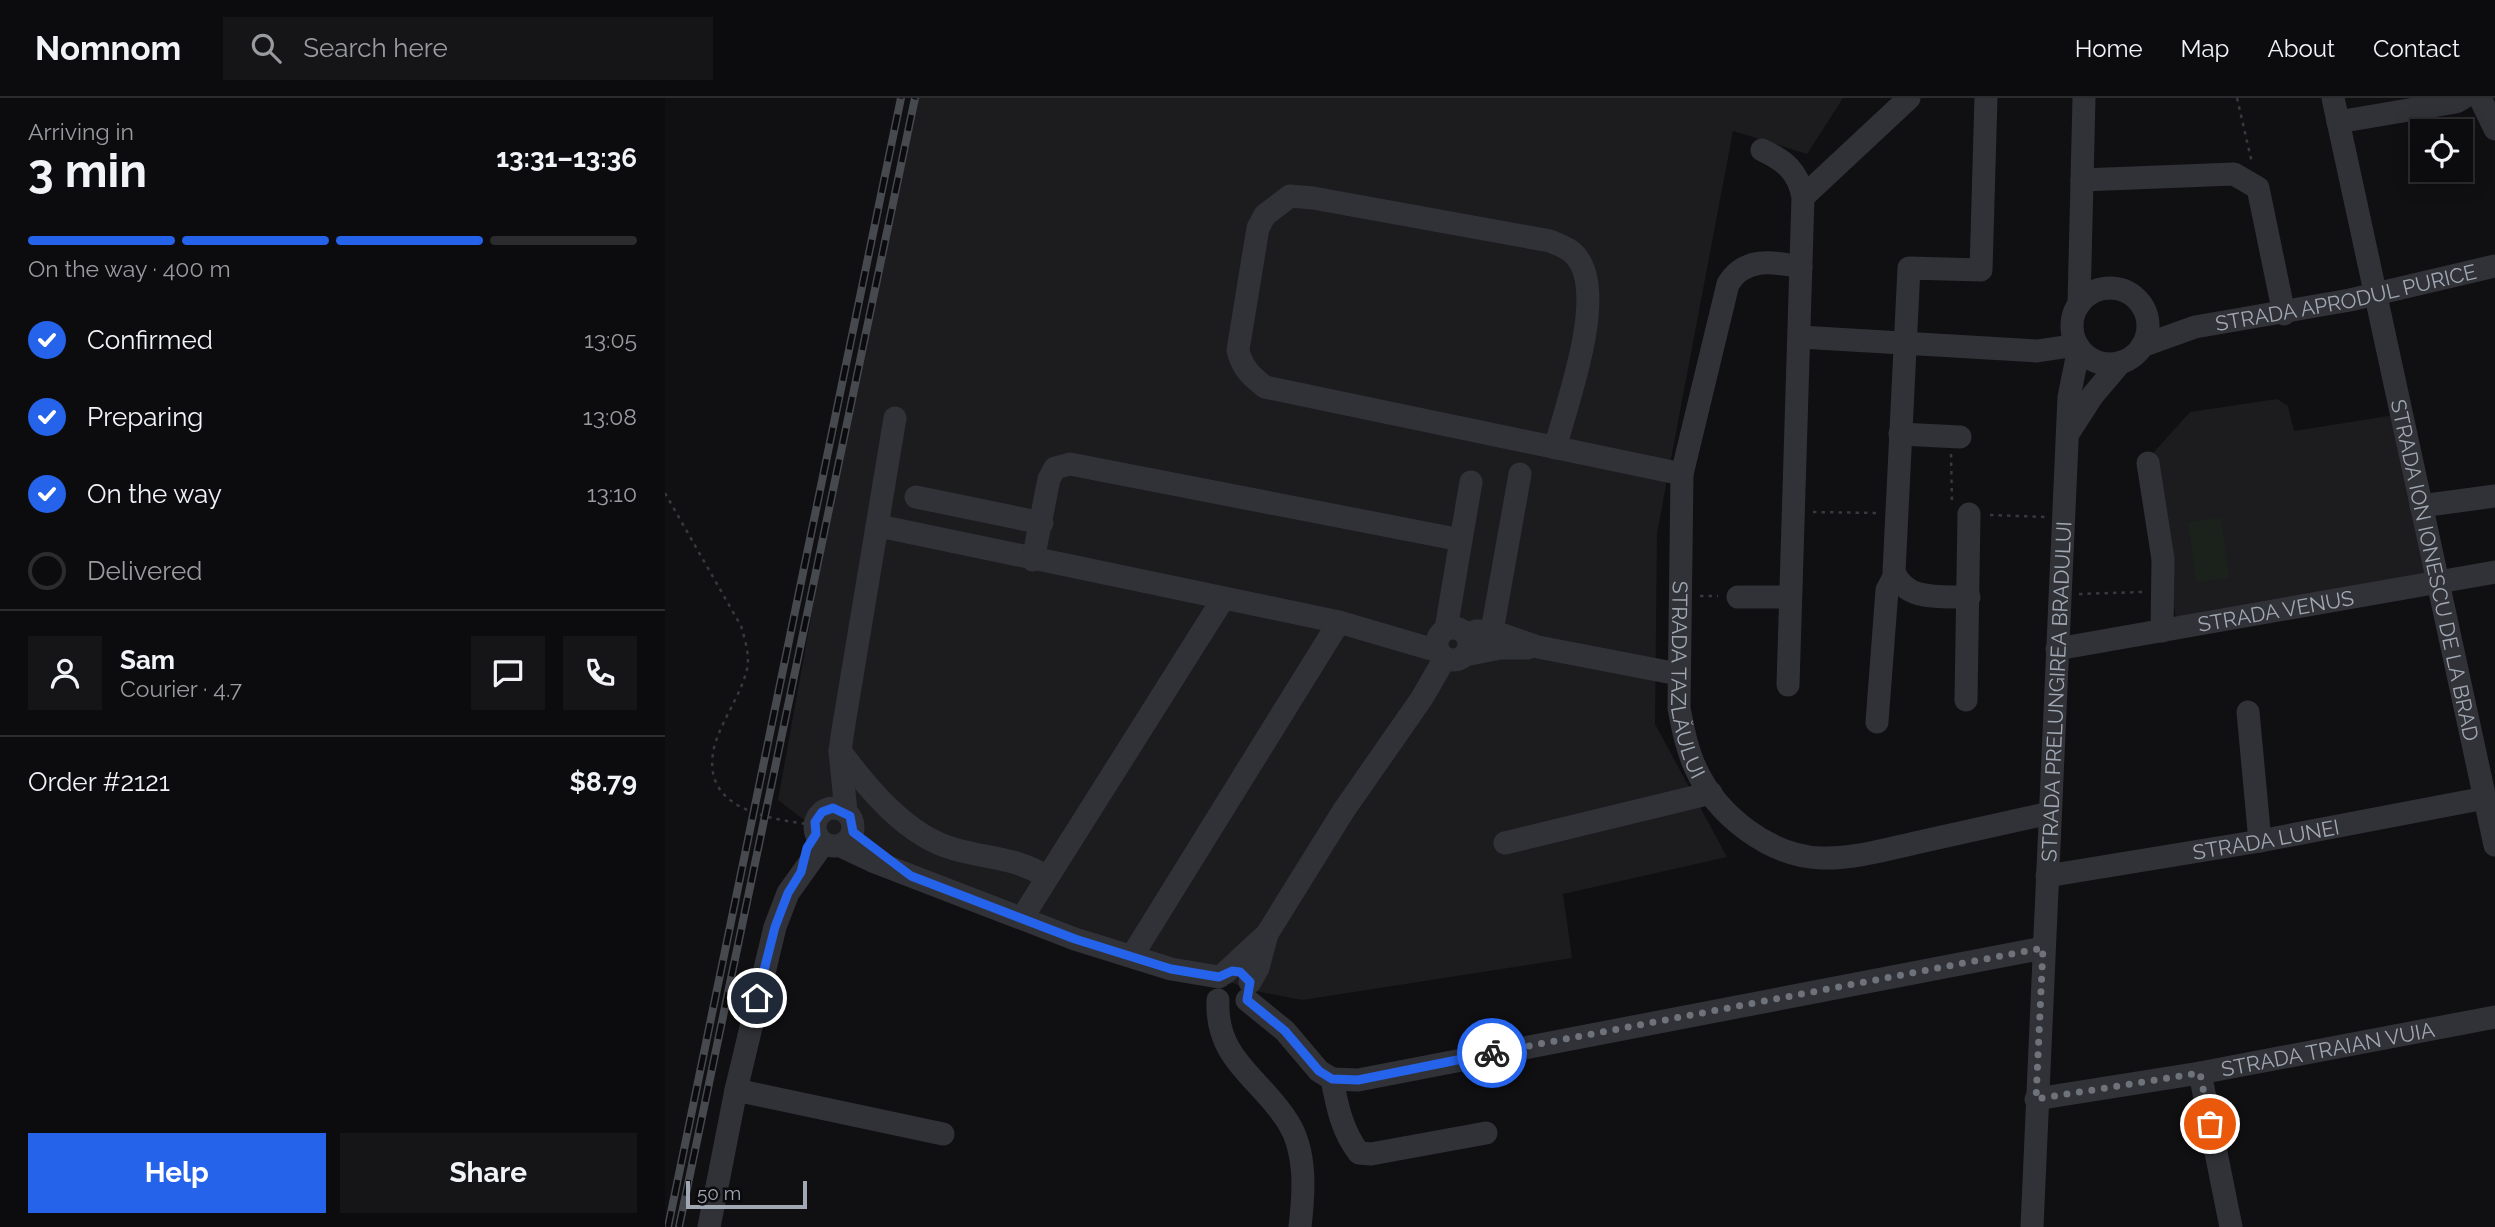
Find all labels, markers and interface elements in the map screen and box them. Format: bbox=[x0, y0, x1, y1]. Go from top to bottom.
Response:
search box bbox=[223, 17, 713, 80]
text: Nomnom bbox=[35, 29, 181, 68]
icon: search bbox=[247, 29, 285, 67]
text: Search here bbox=[303, 33, 448, 63]
text: Home bbox=[2075, 34, 2143, 63]
text: Map bbox=[2181, 34, 2229, 63]
text: About bbox=[2267, 34, 2335, 63]
text: Contact bbox=[2373, 34, 2460, 63]
text: Arriving in bbox=[28, 118, 134, 145]
map controls bbox=[2410, 119, 2473, 182]
button: locate bbox=[2410, 119, 2473, 182]
text: 13:31–13:36 bbox=[496, 143, 637, 173]
text: 3 min bbox=[28, 144, 147, 198]
text: On the way · 400 m bbox=[28, 255, 231, 282]
street label: STRADA APRODUL PURICE bbox=[2213, 258, 2479, 336]
icon: check bbox=[28, 321, 66, 359]
text: Confirmed bbox=[87, 325, 213, 355]
text: 13:05 bbox=[584, 326, 637, 353]
street label: STRADA ION IONESCU DE LA BRAD bbox=[2386, 397, 2485, 743]
icon: check bbox=[28, 398, 66, 436]
text: Preparing bbox=[87, 402, 203, 432]
text: 13:08 bbox=[583, 403, 637, 430]
icon: check bbox=[28, 475, 66, 513]
text: On the way bbox=[87, 479, 222, 509]
text: 13:10 bbox=[587, 480, 637, 507]
street label: STRADA PRELUNGIREA BRADULUI bbox=[2036, 521, 2076, 863]
text: Delivered bbox=[87, 556, 202, 586]
street label: STRADA TAZLĂULUI bbox=[1666, 581, 1711, 782]
street label: STRADA VENUS bbox=[2196, 585, 2356, 637]
button: person bbox=[28, 636, 102, 710]
button: chat bbox=[471, 636, 545, 710]
button: phone bbox=[563, 636, 637, 710]
text: Sam bbox=[120, 645, 175, 675]
text: Courier · 4.7 bbox=[120, 675, 242, 702]
text: Order #2121 bbox=[28, 767, 170, 797]
text: $8.79 bbox=[570, 767, 637, 797]
street label: STRADA LUNEI bbox=[2191, 814, 2341, 864]
pin bbox=[727, 968, 787, 1028]
icon: home bbox=[738, 979, 776, 1017]
street label: STRADA TRAIAN VUIA bbox=[2219, 1016, 2436, 1081]
courier bbox=[1457, 1018, 1527, 1088]
icon: bike bbox=[1473, 1034, 1511, 1072]
pin bbox=[2180, 1094, 2240, 1154]
icon: bag bbox=[2191, 1105, 2229, 1143]
button: Help bbox=[28, 1133, 326, 1213]
button: Share bbox=[340, 1133, 637, 1213]
scale bar bbox=[686, 1178, 807, 1210]
text: 50 m bbox=[697, 1182, 741, 1204]

